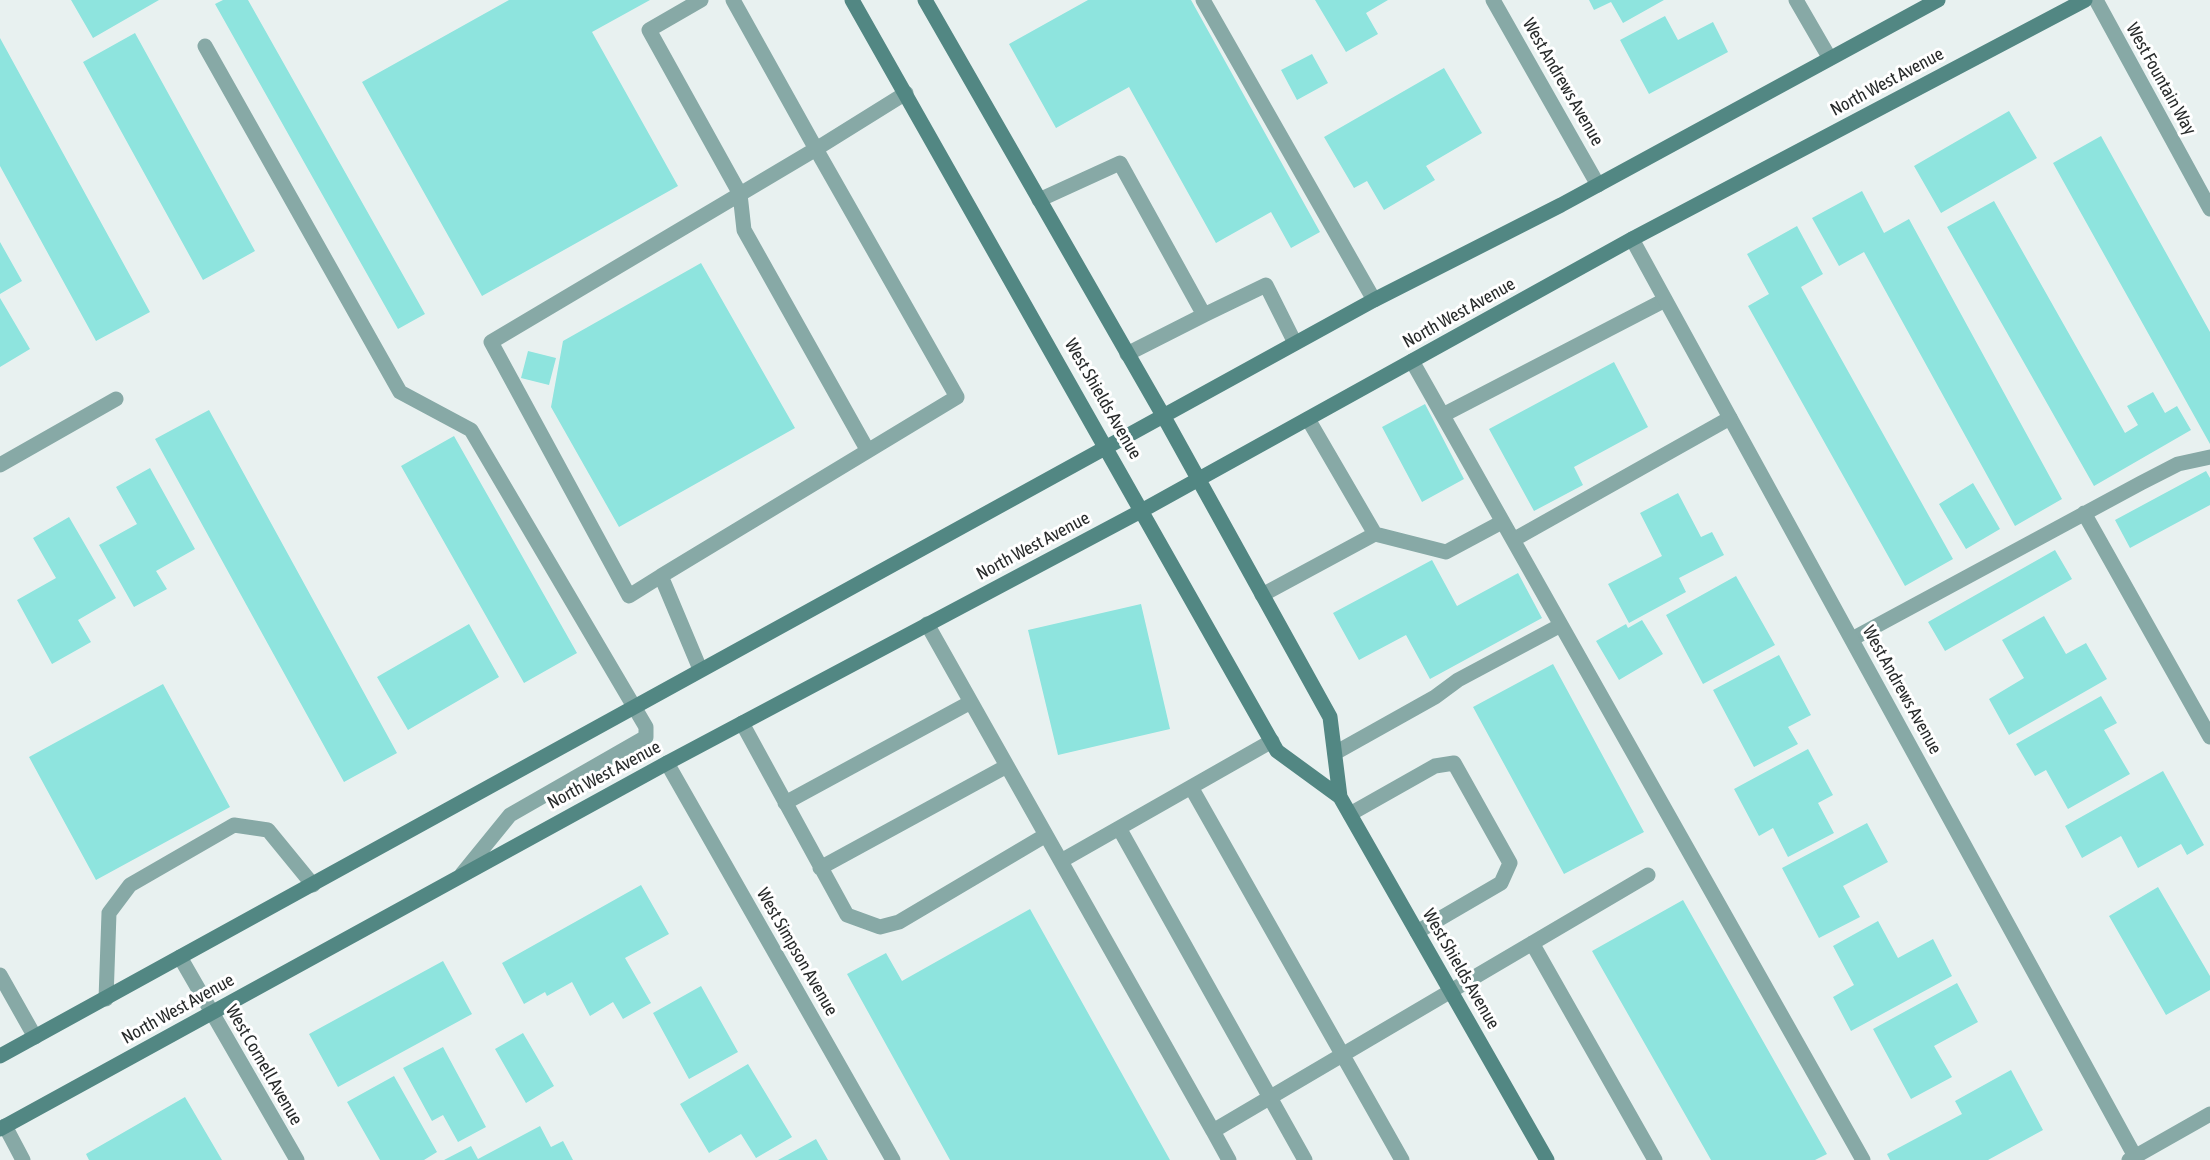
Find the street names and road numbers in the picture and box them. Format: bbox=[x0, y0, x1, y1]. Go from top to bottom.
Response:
street label: West Andrews Avenue bbox=[1518, 14, 1608, 150]
street label: West Fountain Way bbox=[2121, 19, 2201, 139]
street label: North West Avenue bbox=[1827, 43, 1947, 121]
street label: North West Avenue bbox=[1399, 273, 1519, 353]
street label: West Shields Avenue bbox=[1060, 335, 1146, 463]
street label: North West Avenue bbox=[973, 507, 1093, 585]
street label: West Andrews Avenue bbox=[1858, 622, 1946, 758]
street label: North West Avenue bbox=[544, 736, 664, 814]
street label: West Simpson Avenue bbox=[752, 884, 842, 1020]
street label: West Shields Avenue bbox=[1418, 905, 1504, 1033]
street label: North West Avenue bbox=[118, 969, 238, 1049]
street label: West Cornell Avenue bbox=[221, 1001, 307, 1129]

